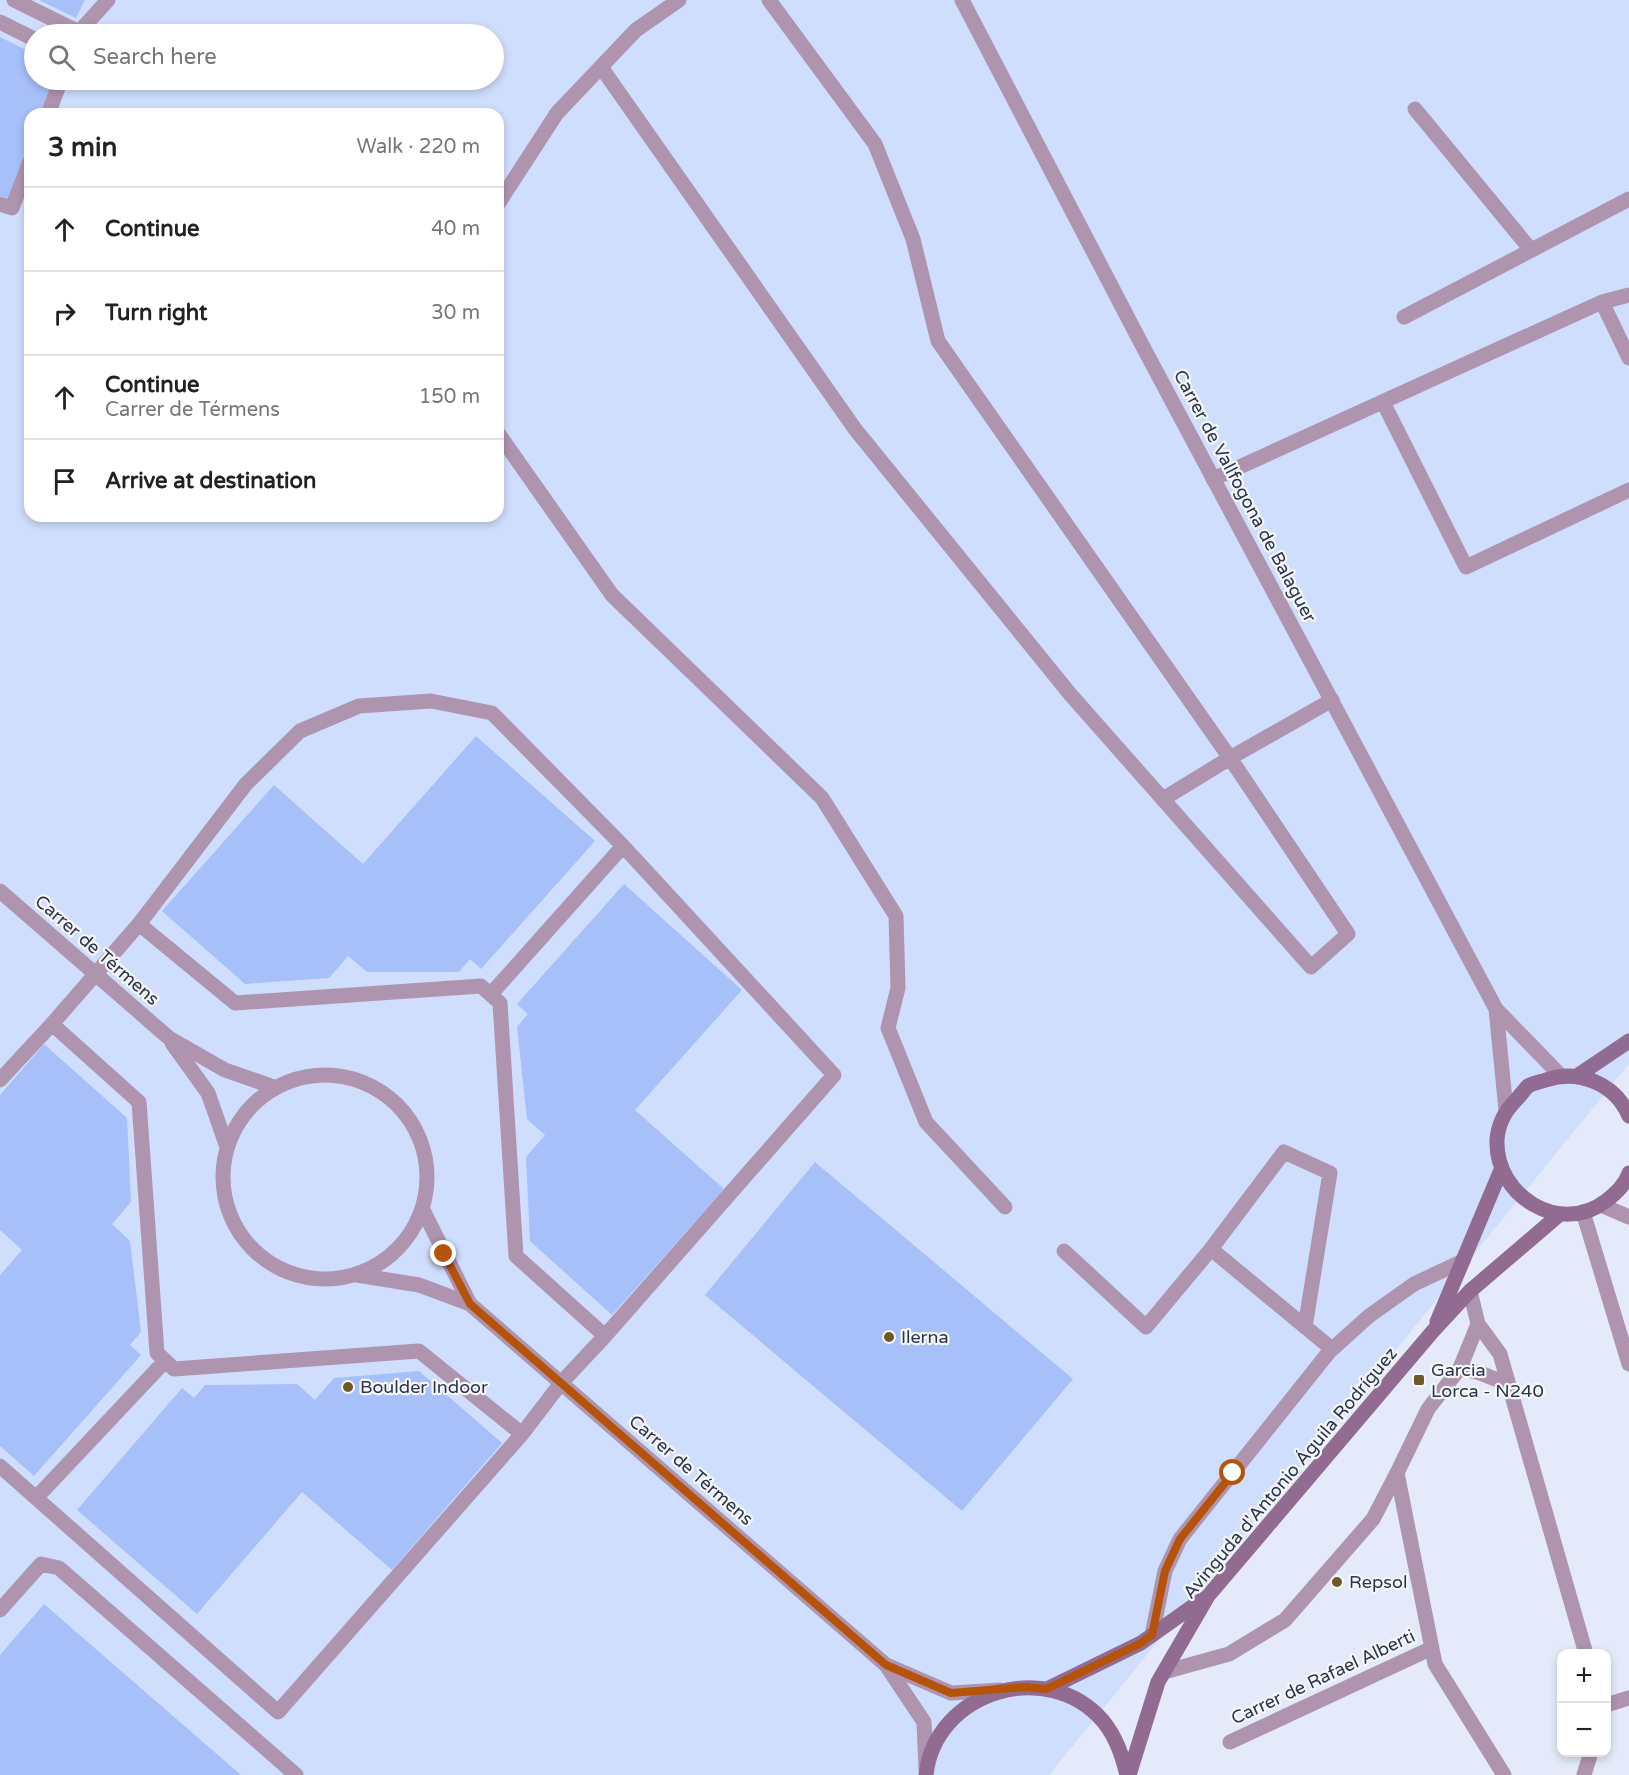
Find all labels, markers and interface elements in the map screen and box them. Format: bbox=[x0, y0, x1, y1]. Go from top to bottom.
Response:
search box bbox=[24, 24, 504, 90]
icon: search bbox=[45, 41, 78, 74]
text: Search here bbox=[93, 44, 217, 70]
text: 3 min bbox=[48, 132, 117, 163]
text: Walk · 220 m bbox=[357, 135, 480, 159]
icon: ahead bbox=[48, 213, 81, 246]
text: Continue bbox=[105, 216, 200, 242]
text: 40 m bbox=[431, 217, 480, 241]
icon: right bbox=[48, 297, 81, 330]
text: Turn right bbox=[105, 300, 207, 326]
text: 30 m bbox=[431, 301, 480, 325]
street label: Carrer de Vallfogona de Balaguer bbox=[1169, 366, 1321, 626]
text: Continue bbox=[105, 372, 200, 398]
icon: ahead bbox=[48, 381, 81, 414]
text: 150 m bbox=[419, 385, 480, 409]
text: Carrer de Térmens bbox=[105, 398, 280, 422]
icon: arrive bbox=[48, 465, 81, 498]
text: Arrive at destination bbox=[105, 468, 316, 494]
street label: Carrer de Térmens bbox=[30, 890, 164, 1010]
route end bbox=[430, 1240, 456, 1266]
place label: Ilerna bbox=[901, 1326, 949, 1348]
marker: Ilerna bbox=[882, 1330, 896, 1344]
street label: Avinguda d'Antonio Águila Rodríguez bbox=[1178, 1343, 1402, 1603]
place label: Garcia Lorca - N240 bbox=[1431, 1359, 1544, 1402]
marker: Garcia Lorca - N240 bbox=[1412, 1373, 1426, 1387]
place label: Boulder Indoor bbox=[360, 1376, 488, 1398]
marker: Boulder Indoor bbox=[341, 1380, 355, 1394]
street label: Carrer de Térmens bbox=[624, 1410, 758, 1530]
route start bbox=[1219, 1459, 1245, 1485]
place label: Repsol bbox=[1349, 1571, 1407, 1593]
marker: Repsol bbox=[1330, 1575, 1344, 1589]
street label: Carrer de Rafael Alberti bbox=[1228, 1625, 1418, 1729]
map controls bbox=[1557, 1649, 1611, 1757]
button: + bbox=[1557, 1649, 1611, 1703]
button: − bbox=[1557, 1703, 1611, 1757]

